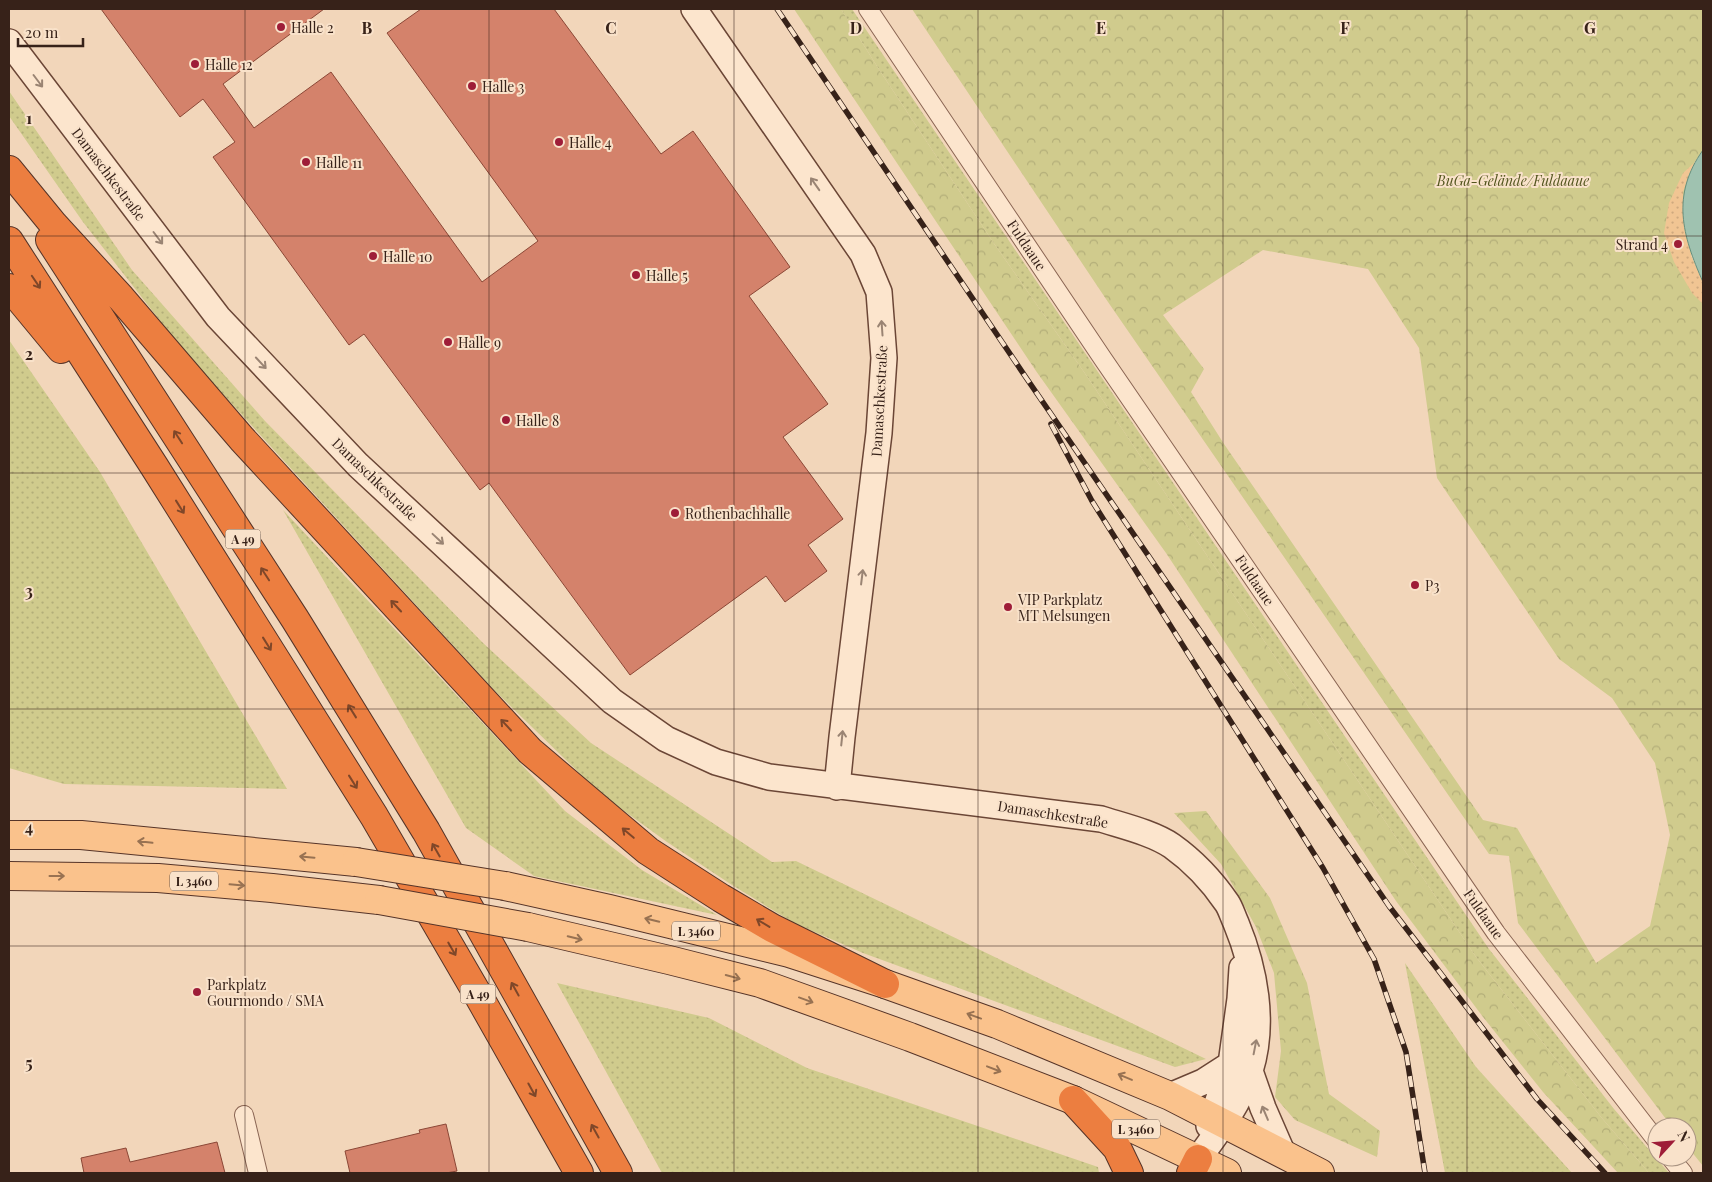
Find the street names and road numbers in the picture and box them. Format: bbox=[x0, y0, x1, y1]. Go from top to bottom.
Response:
street label: Damaschkestraße bbox=[68, 124, 150, 224]
street label: Fuldaaue bbox=[1003, 216, 1051, 274]
street label: Damaschkestraße bbox=[867, 345, 891, 457]
street label: Damaschkestraße bbox=[328, 433, 422, 525]
road number: A 49 bbox=[226, 530, 260, 548]
street label: Fuldaaue bbox=[1231, 551, 1279, 609]
street label: Damaschkestraße bbox=[996, 796, 1110, 832]
road number: L 3460 bbox=[170, 871, 218, 890]
street label: Fuldaaue bbox=[1460, 885, 1508, 943]
road number: L 3460 bbox=[672, 921, 720, 940]
road number: A 49 bbox=[460, 984, 496, 1004]
road number: L 3460 bbox=[1112, 1120, 1160, 1138]

